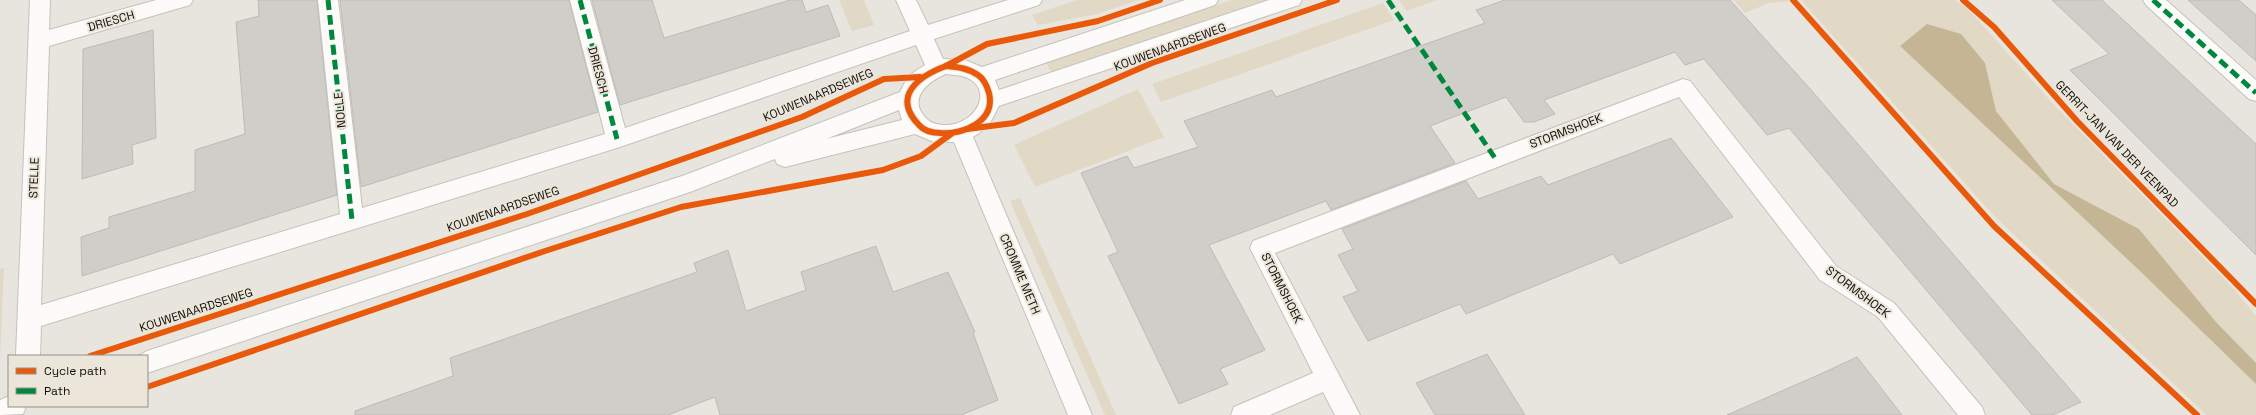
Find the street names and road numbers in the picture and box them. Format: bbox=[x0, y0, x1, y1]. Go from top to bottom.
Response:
street label: DRIESCH bbox=[86, 7, 136, 35]
street label: KOUWENAARDSEWEG bbox=[1112, 19, 1228, 75]
street label: DRIESCH bbox=[584, 45, 612, 95]
street label: KOUWENAARDSEWEG bbox=[760, 65, 876, 125]
street label: GERRIT-JAN VAN DER VEENPAD bbox=[2052, 77, 2182, 211]
street label: NOLLE bbox=[330, 91, 350, 129]
street label: STORMSHOEK bbox=[1527, 109, 1605, 152]
street label: STELLE bbox=[25, 157, 43, 199]
street label: KOUWENAARDSEWEG bbox=[445, 182, 562, 236]
street label: CROMME METH bbox=[996, 231, 1044, 317]
street label: STORMSHOEK bbox=[1257, 250, 1307, 327]
street label: STORMSHOEK bbox=[1822, 262, 1894, 322]
street label: KOUWENAARDSEWEG bbox=[137, 284, 255, 336]

